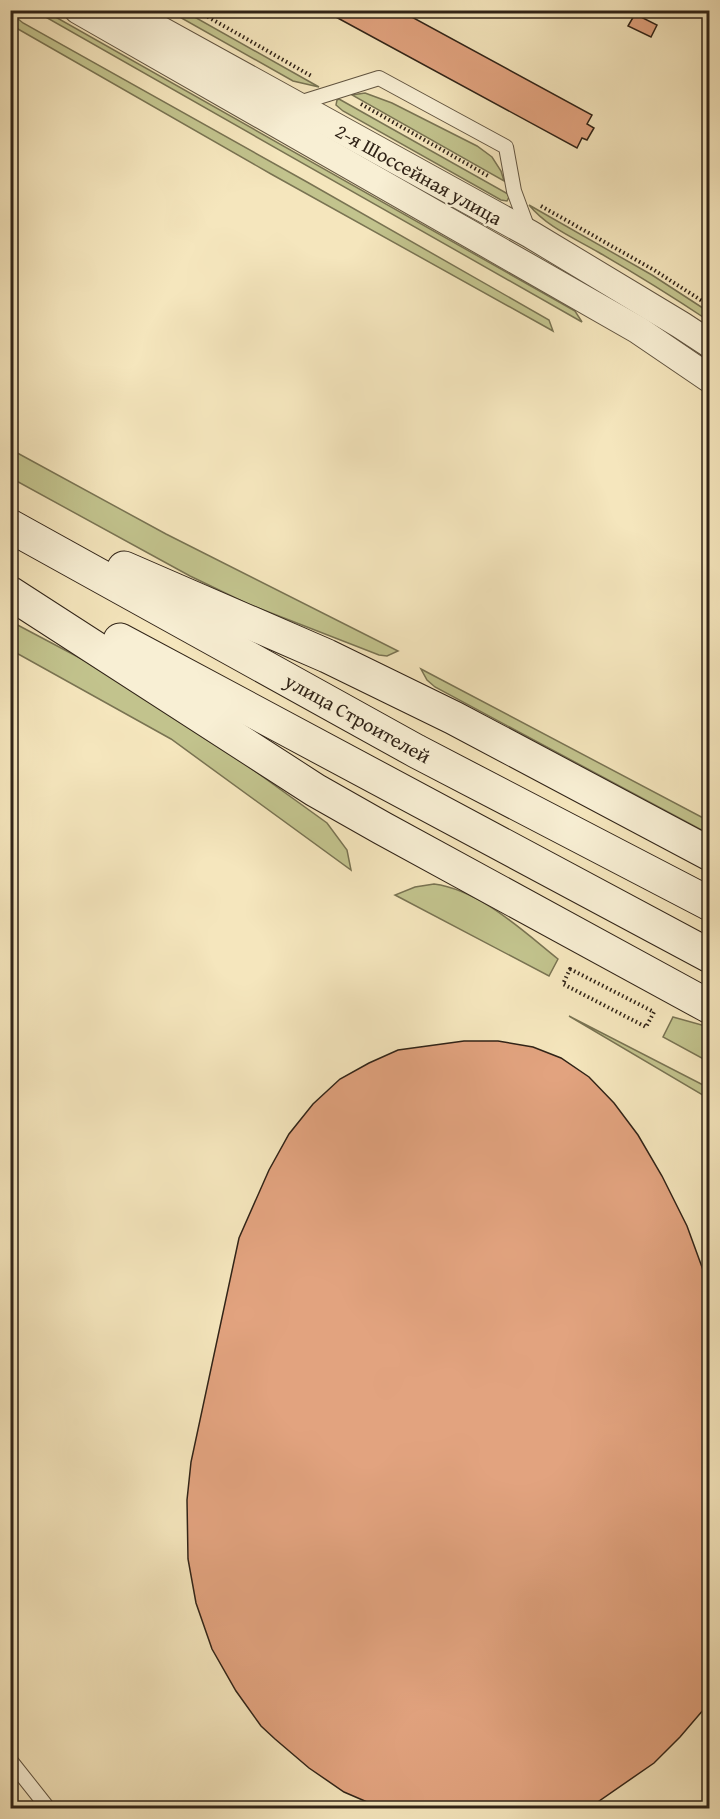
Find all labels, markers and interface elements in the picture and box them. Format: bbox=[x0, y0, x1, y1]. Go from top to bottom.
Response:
street label: 2-я Шоссейная улица bbox=[330, 116, 508, 232]
street label: улица Строителей bbox=[279, 665, 436, 770]

